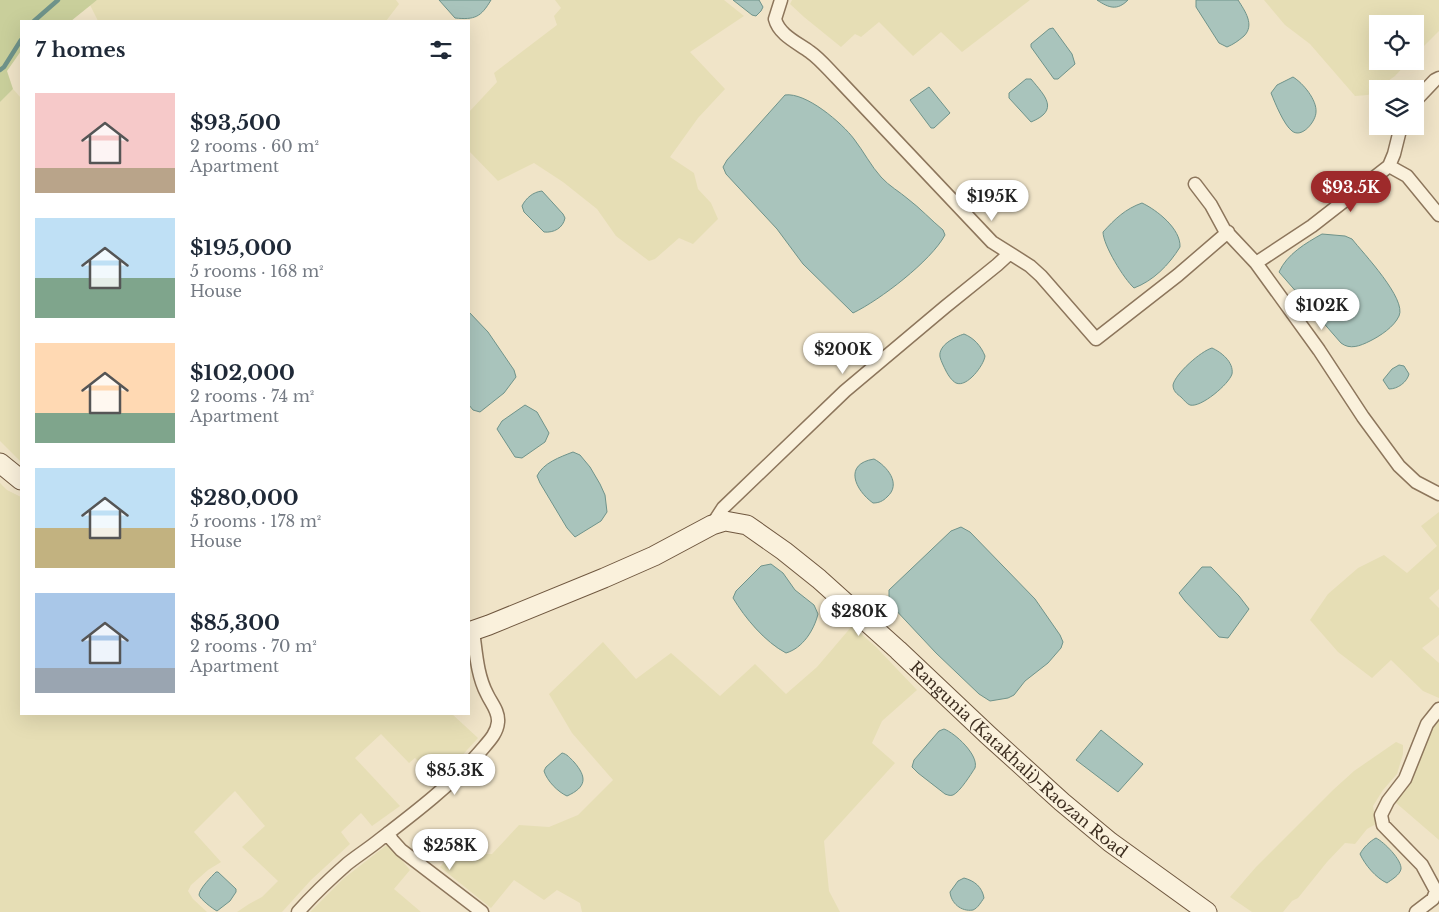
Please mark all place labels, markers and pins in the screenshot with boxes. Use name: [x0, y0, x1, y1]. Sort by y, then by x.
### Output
pin: $93.5K: [1310, 170, 1392, 213]
pin: $195K: [957, 180, 1027, 222]
pin: $102K: [1287, 288, 1357, 331]
pin: $200K: [808, 332, 878, 375]
pin: $280K: [824, 594, 894, 637]
pin: $85.3K: [414, 754, 496, 796]
pin: $258K: [415, 828, 485, 871]

